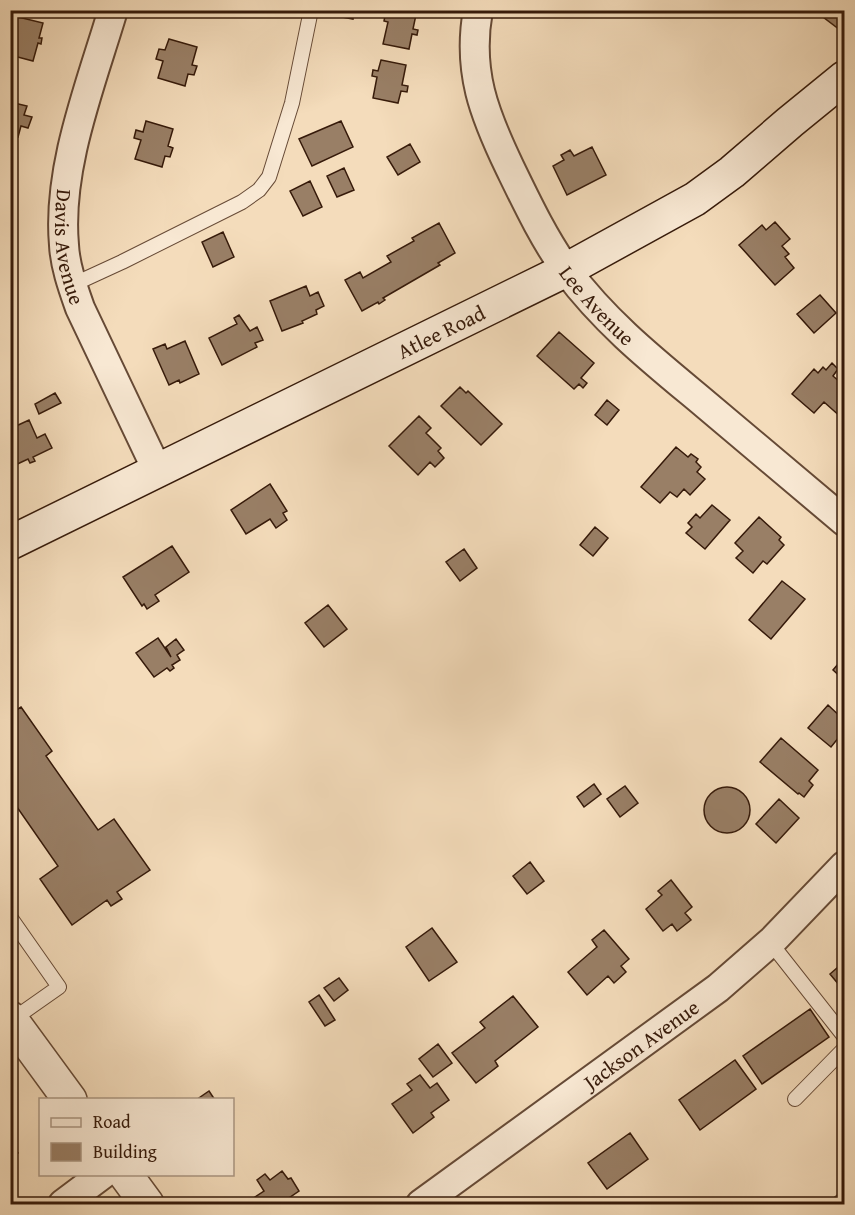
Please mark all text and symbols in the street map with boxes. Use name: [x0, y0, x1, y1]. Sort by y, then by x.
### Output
street label: Davis Avenue: [48, 188, 93, 309]
street label: Lee Avenue: [552, 259, 642, 353]
street label: Atlee Road: [392, 296, 491, 366]
street label: Jackson Avenue: [574, 991, 705, 1098]
legend: [39, 1098, 234, 1176]
text: Road: [93, 1108, 131, 1135]
text: Building: [93, 1138, 157, 1165]

